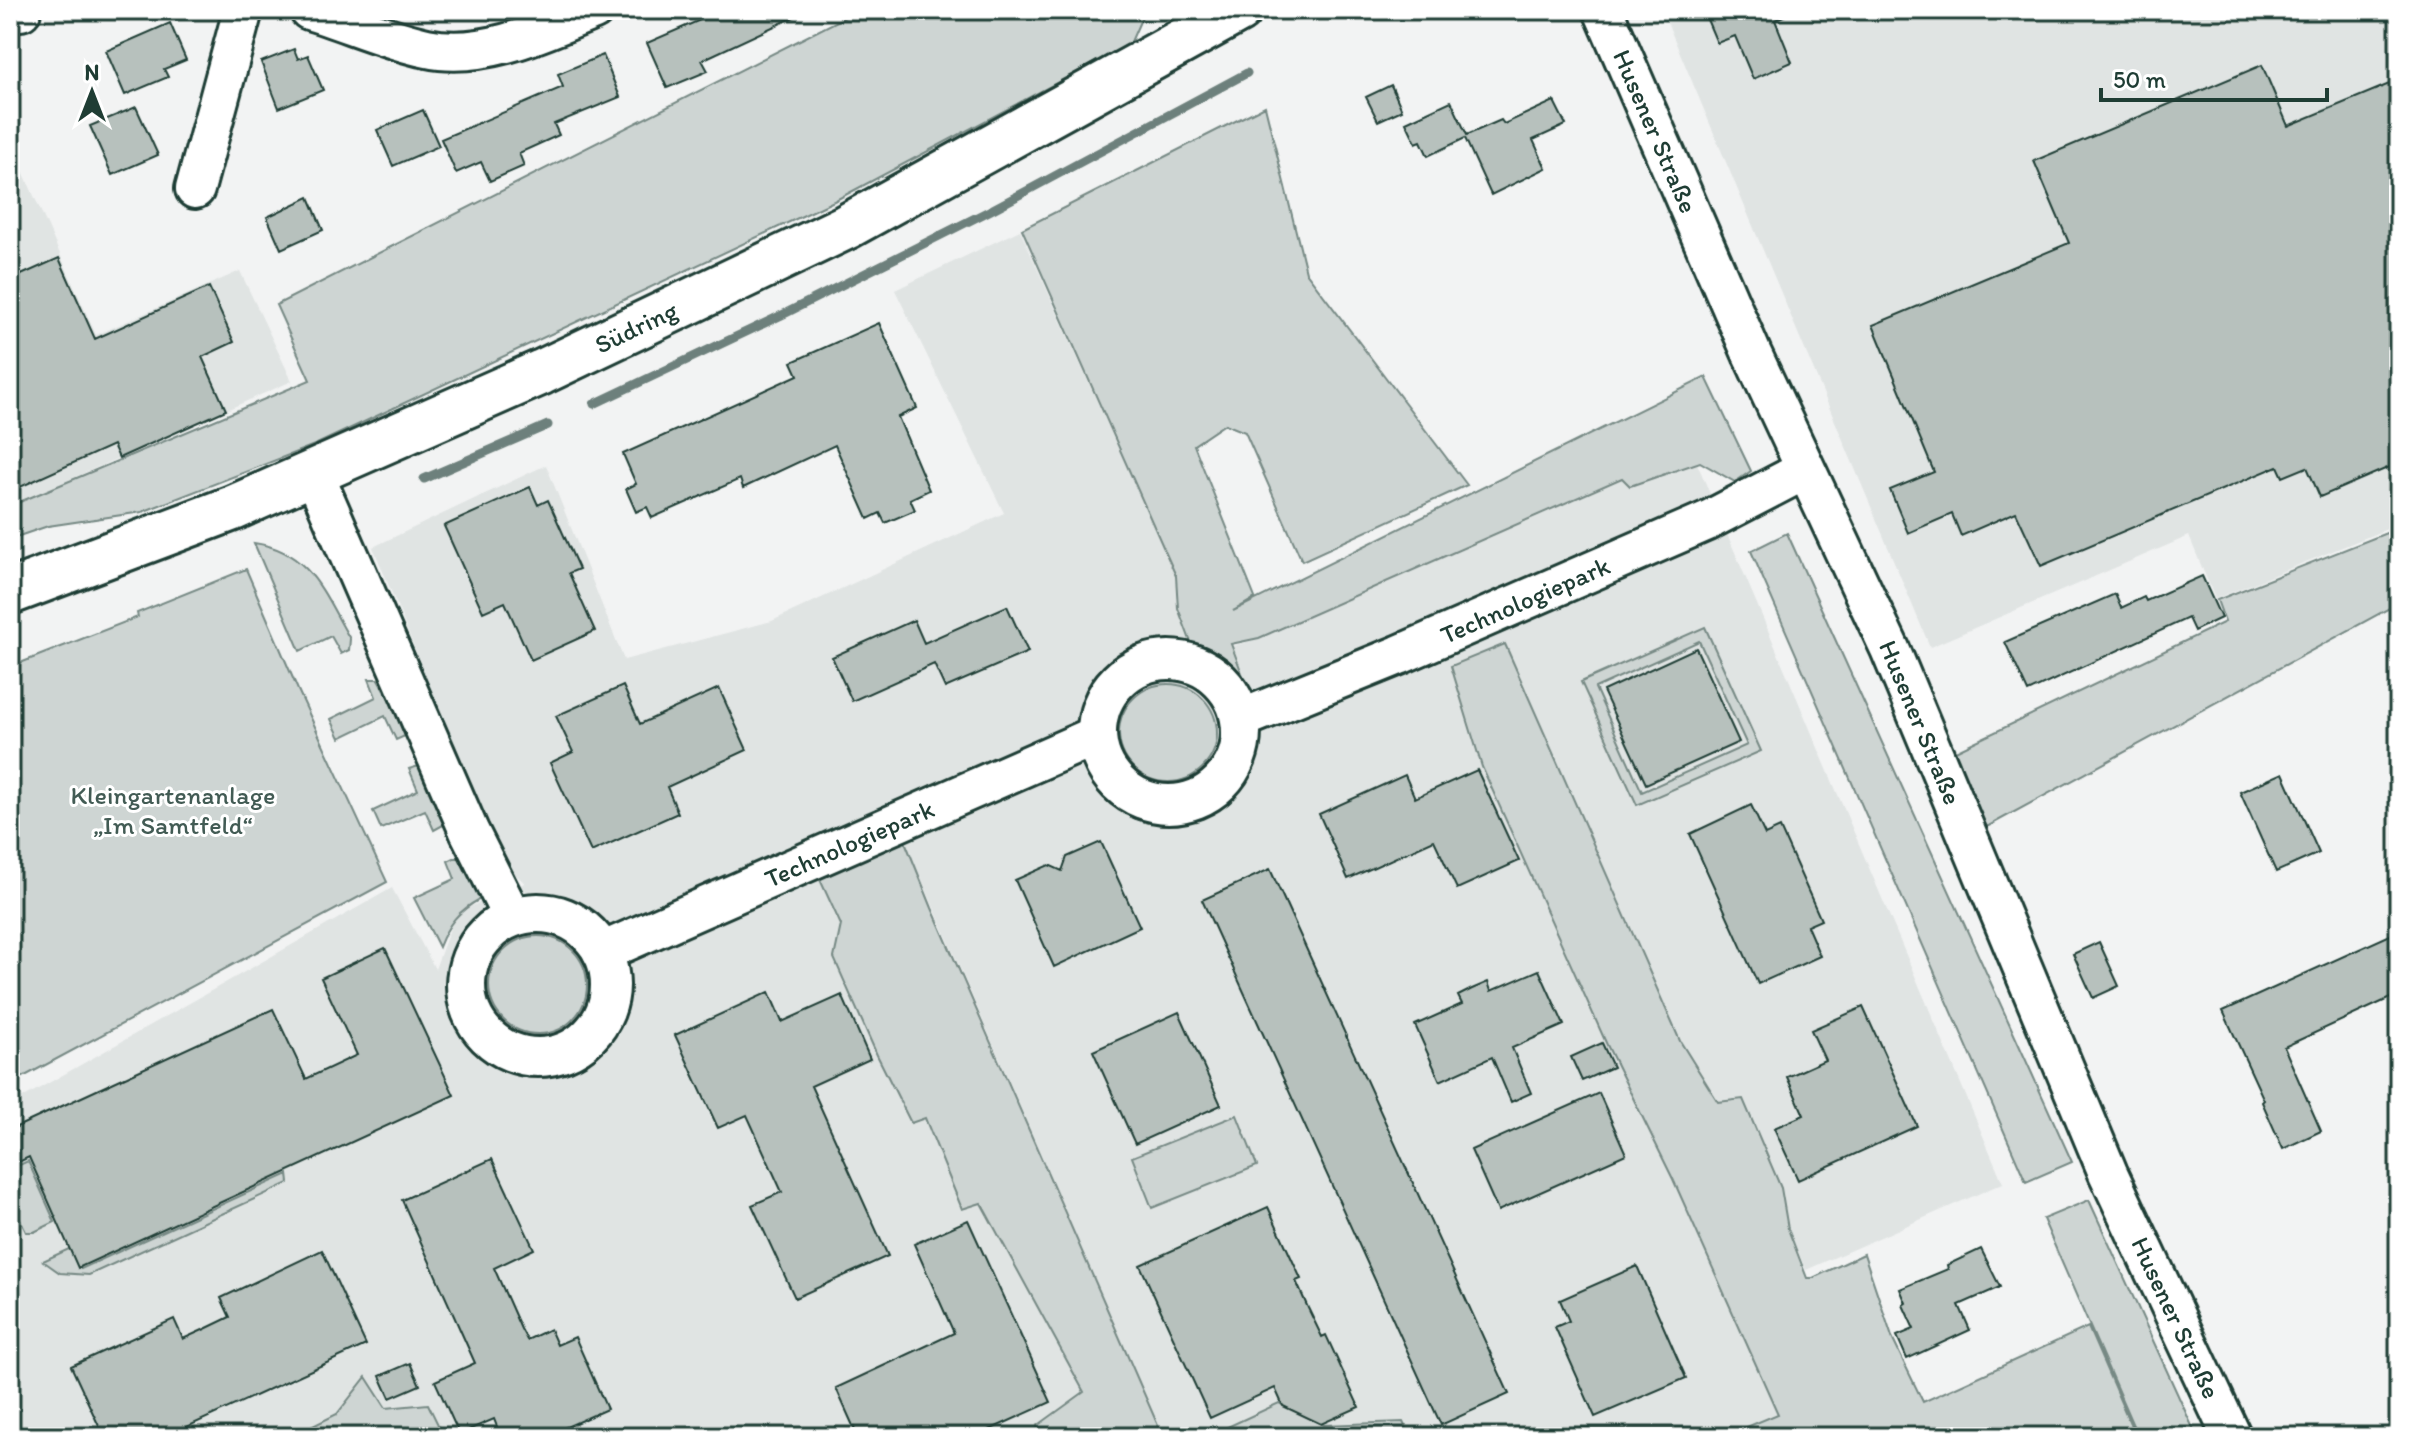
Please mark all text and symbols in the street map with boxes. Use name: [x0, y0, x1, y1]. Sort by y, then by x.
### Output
street label: Husener Straße: [1606, 44, 1705, 218]
north arrow: [52, 52, 132, 132]
scale bar: [2101, 52, 2327, 102]
text: N: [85, 59, 99, 86]
text: 50 m: [2113, 65, 2166, 94]
street label: Südring: [589, 294, 683, 361]
street label: Technologiepark: [1435, 549, 1615, 651]
street label: Husener Straße: [1872, 635, 1969, 809]
park label: Kleingartenanlage „Im Samtfeld“: [71, 779, 275, 841]
street label: Technologiepark: [760, 793, 939, 895]
street label: Husener Straße: [2124, 1232, 2228, 1404]

